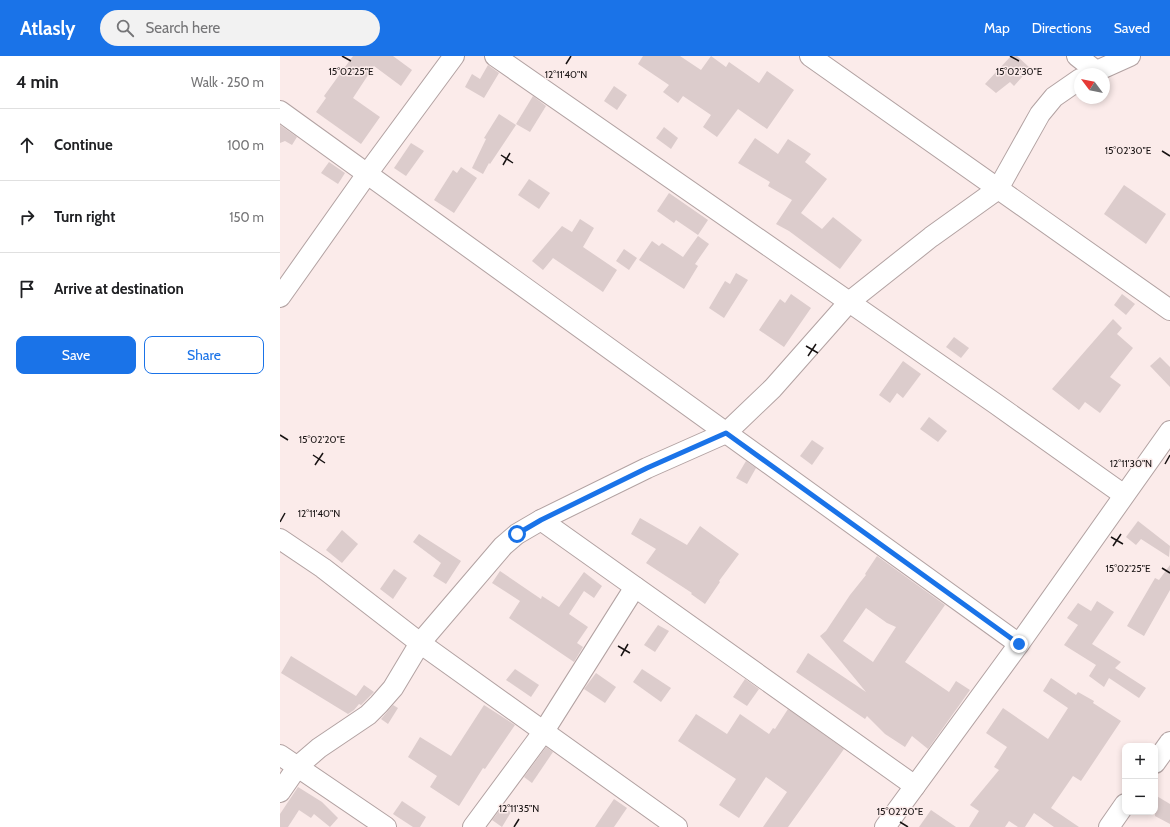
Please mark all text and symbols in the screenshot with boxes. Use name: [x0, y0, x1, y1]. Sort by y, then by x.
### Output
search box: [100, 10, 380, 46]
text: Atlasly: [20, 17, 76, 40]
icon: search: [114, 17, 136, 39]
text: Search here: [146, 19, 220, 37]
text: Map: [984, 19, 1010, 37]
text: Directions: [1032, 19, 1092, 37]
text: Saved: [1114, 19, 1150, 37]
text: 15°02'25"E: [329, 65, 374, 78]
text: 15°02'30"E: [996, 65, 1043, 78]
text: 12°11'40"N: [545, 68, 587, 81]
north arrow: [1074, 68, 1110, 104]
text: 4 min: [16, 72, 59, 92]
text: Walk · 250 m: [191, 74, 264, 90]
icon: ahead: [16, 134, 38, 156]
text: Continue: [54, 136, 113, 154]
text: 100 m: [227, 137, 264, 153]
text: 15°02'30"E: [1105, 144, 1152, 157]
icon: right: [16, 206, 38, 228]
text: Turn right: [54, 208, 115, 226]
text: 150 m: [229, 209, 264, 225]
icon: arrive: [16, 278, 38, 300]
text: Arrive at destination: [54, 280, 184, 298]
button: Save: [16, 336, 136, 374]
button: Share: [144, 336, 264, 374]
text: 15°02'20"E: [299, 433, 346, 446]
text: 12°11'30"N: [1110, 457, 1152, 470]
text: 12°11'40"N: [298, 507, 340, 520]
route start: [508, 525, 526, 543]
text: 15°02'25"E: [1106, 562, 1151, 575]
route end: [1010, 635, 1028, 653]
map controls: [1122, 743, 1158, 815]
button: +: [1122, 743, 1158, 779]
button: −: [1122, 779, 1158, 815]
text: 12°11'35"N: [499, 802, 539, 815]
text: 15°02'20"E: [877, 805, 924, 818]

